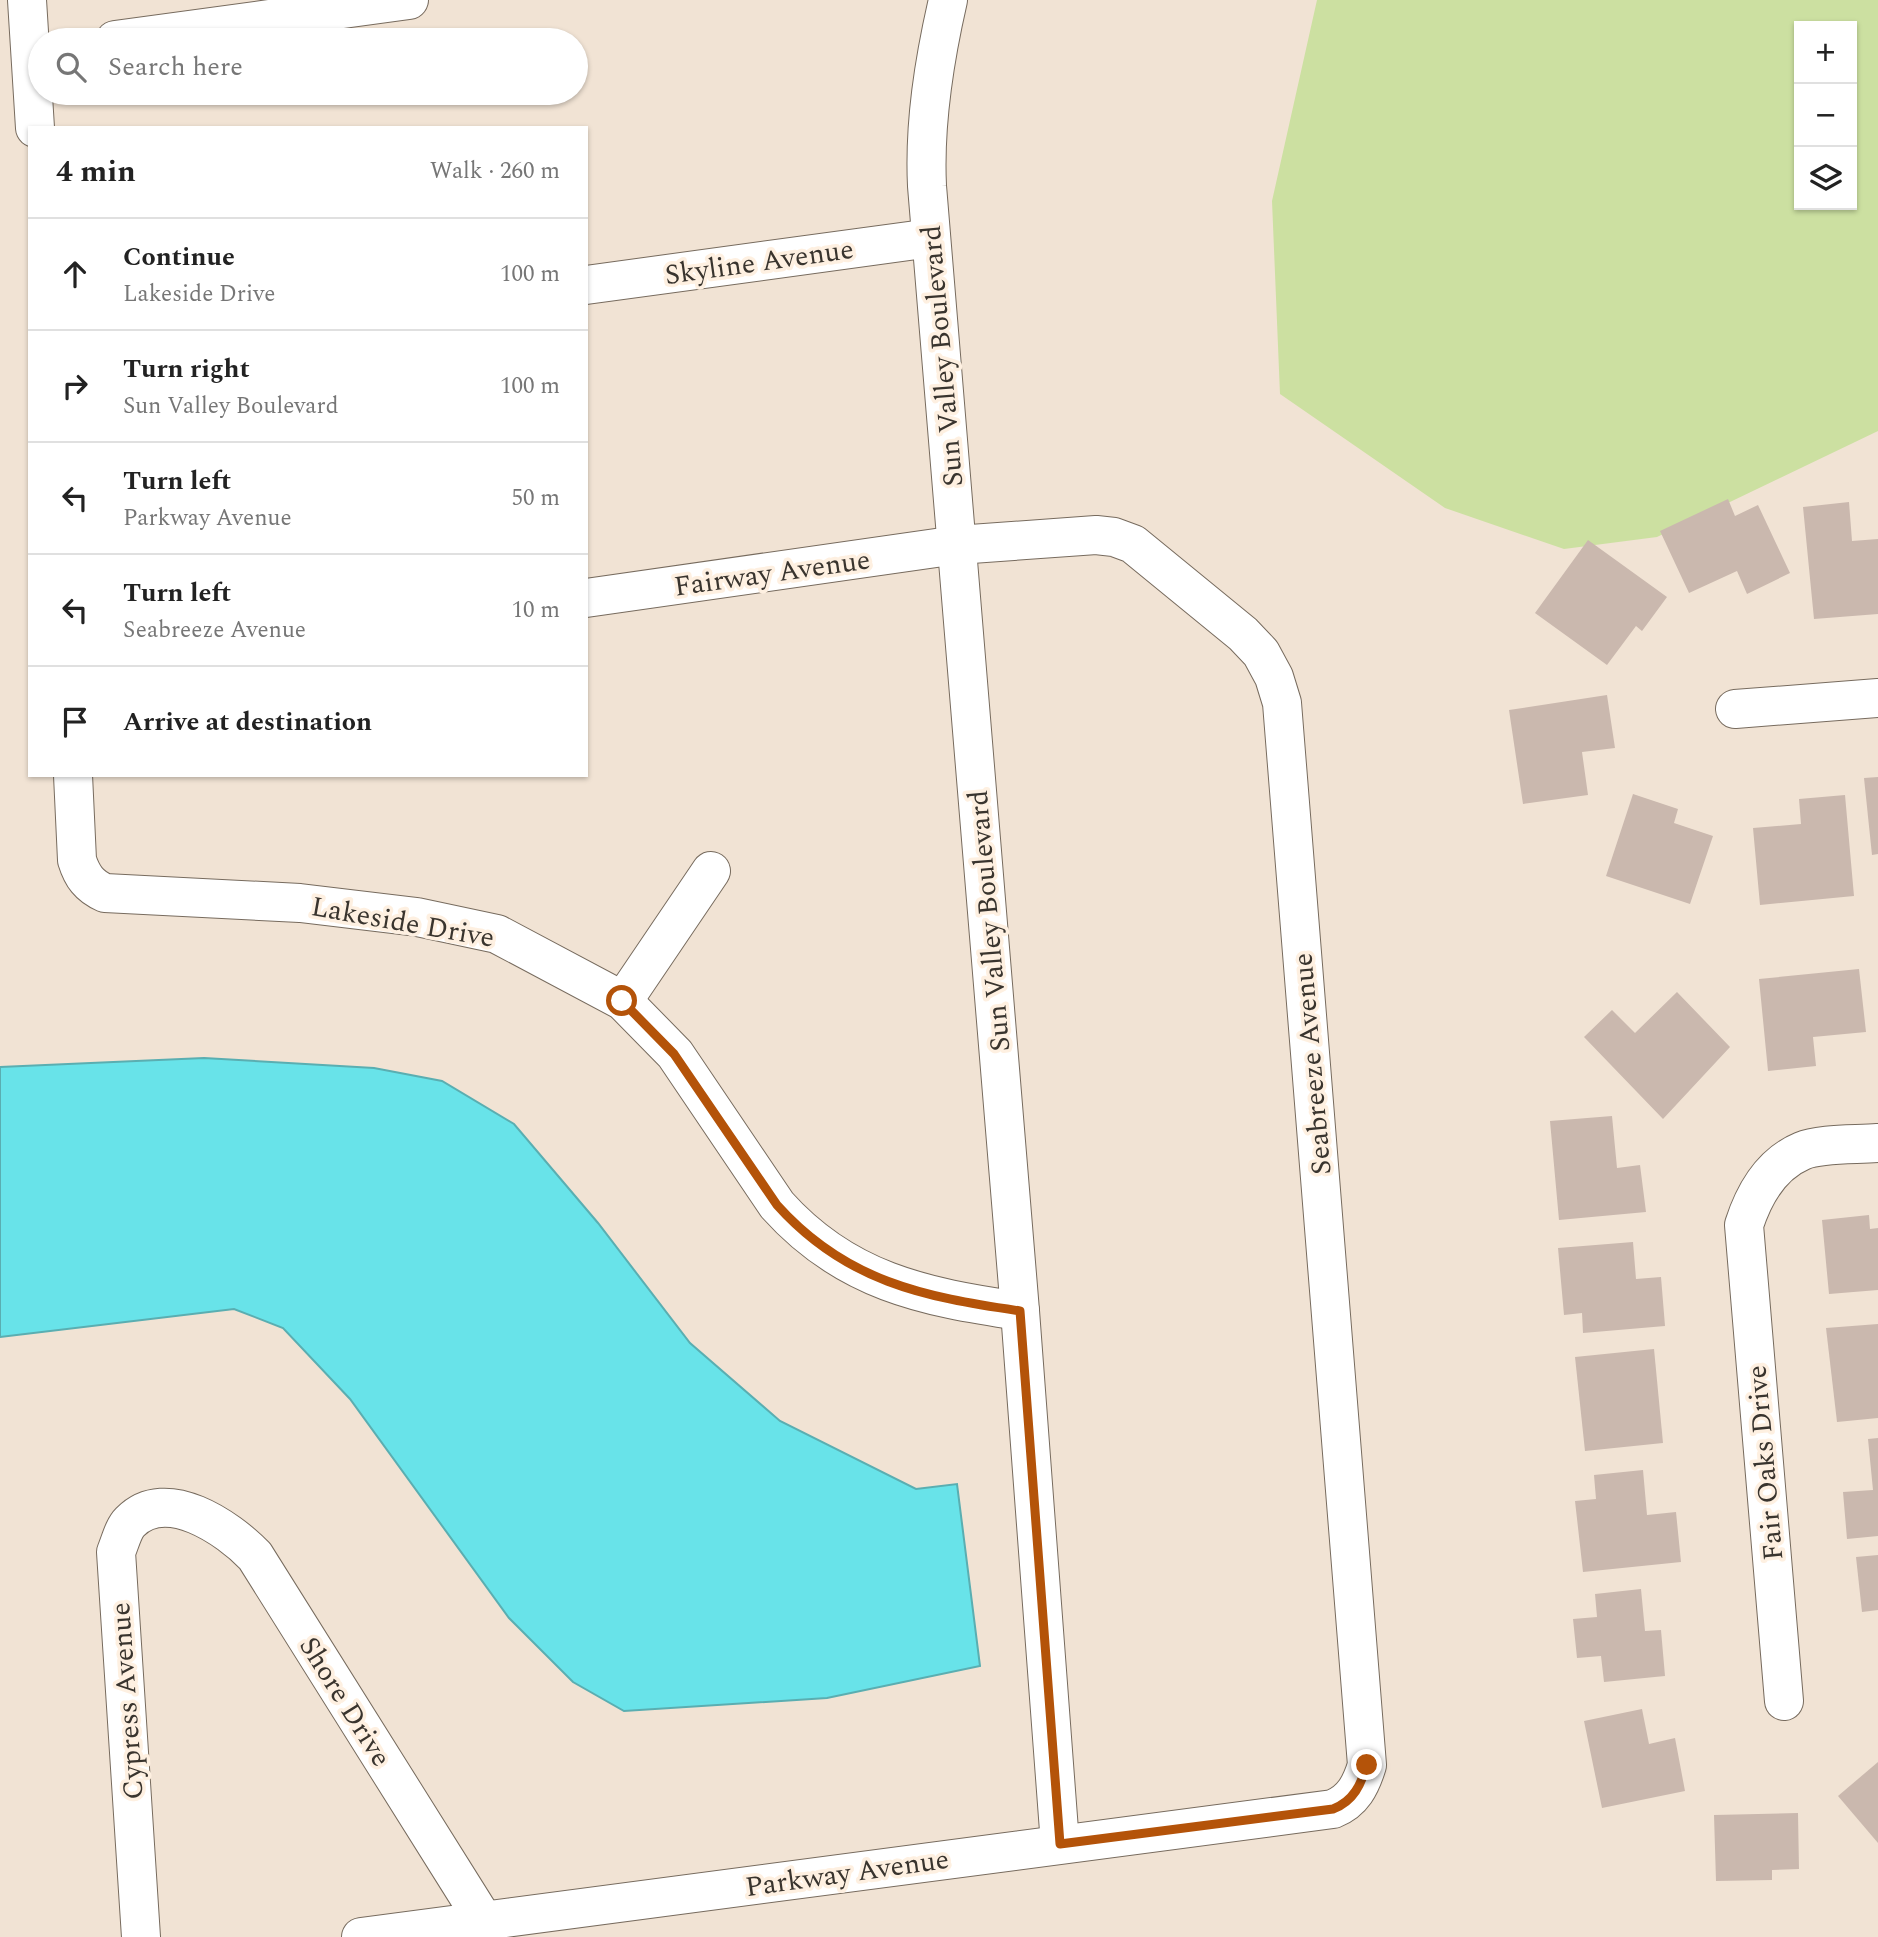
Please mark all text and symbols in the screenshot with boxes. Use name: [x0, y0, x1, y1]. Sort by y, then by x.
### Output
map controls: [1794, 21, 1857, 210]
button: +: [1794, 21, 1857, 84]
search box: [28, 28, 588, 105]
text: Search here: [108, 47, 243, 87]
icon: search: [52, 48, 90, 86]
button: −: [1794, 84, 1857, 147]
button: layers: [1794, 147, 1857, 210]
text: 4 min: [56, 149, 136, 195]
text: Walk · 260 m: [430, 154, 560, 189]
street label: Sun Valley Boulevard: [910, 223, 975, 488]
street label: Skyline Avenue: [662, 228, 856, 297]
text: Continue: [123, 237, 235, 277]
icon: ahead: [56, 255, 94, 293]
text: 100 m: [500, 257, 560, 292]
text: Lakeside Drive: [123, 277, 275, 312]
text: Turn right: [123, 349, 250, 389]
icon: right: [56, 367, 94, 405]
text: 100 m: [500, 369, 560, 404]
text: Sun Valley Boulevard: [123, 389, 339, 424]
text: Turn left: [123, 461, 231, 501]
icon: left: [56, 479, 94, 517]
text: 50 m: [511, 481, 560, 516]
text: Parkway Avenue: [123, 501, 292, 536]
street label: Fairway Avenue: [671, 538, 873, 609]
text: Turn left: [123, 573, 231, 613]
icon: left: [56, 591, 94, 629]
text: 10 m: [511, 593, 560, 628]
text: Seabreeze Avenue: [123, 613, 306, 648]
text: Arrive at destination: [123, 702, 372, 742]
icon: arrive: [56, 703, 94, 741]
street label: Sun Valley Boulevard: [957, 788, 1022, 1053]
street label: Lakeside Drive: [308, 885, 498, 960]
street label: Seabreeze Avenue: [1281, 951, 1344, 1177]
route start: [606, 985, 637, 1016]
street label: Fair Oaks Drive: [1736, 1363, 1795, 1562]
street label: Cypress Avenue: [99, 1601, 156, 1801]
street label: Shore Drive: [288, 1628, 402, 1775]
route end: [1351, 1749, 1382, 1780]
street label: Parkway Avenue: [743, 1838, 952, 1909]

